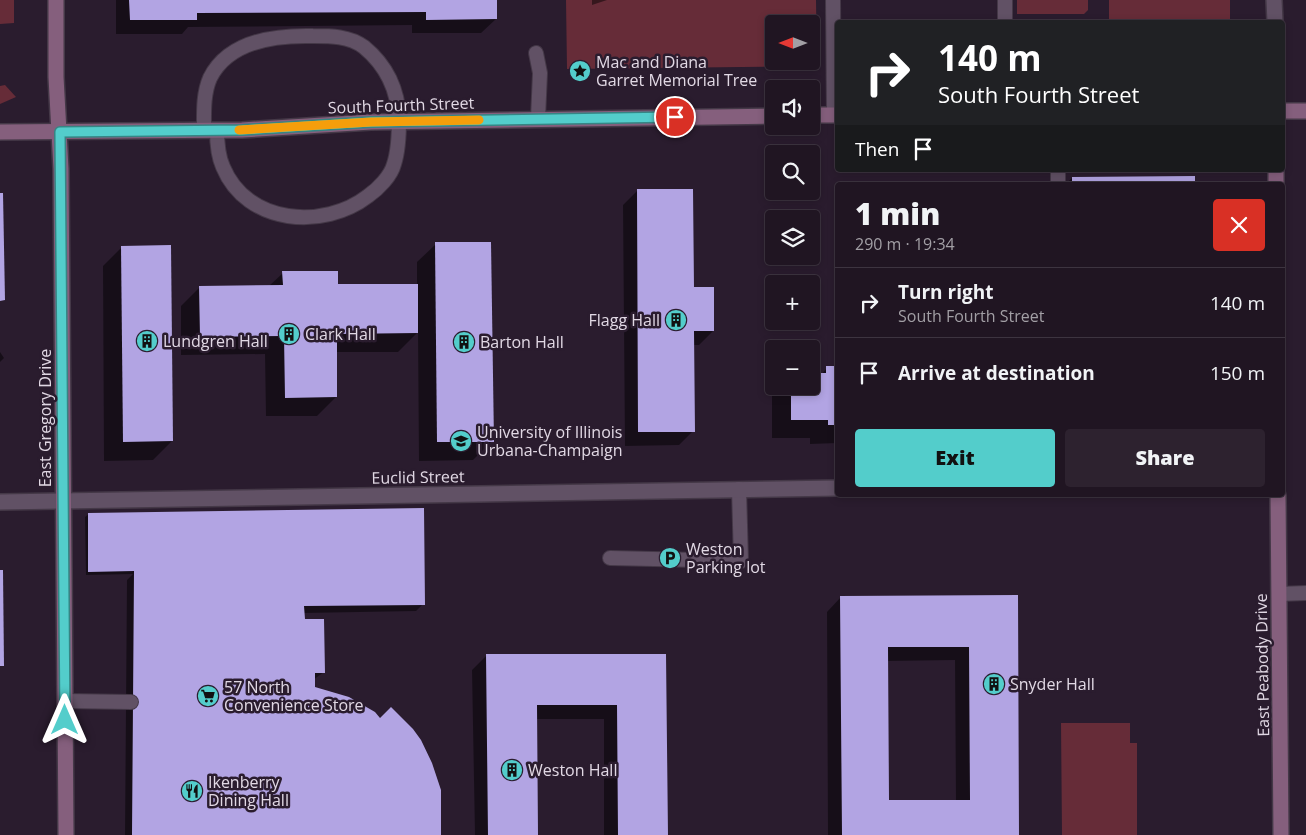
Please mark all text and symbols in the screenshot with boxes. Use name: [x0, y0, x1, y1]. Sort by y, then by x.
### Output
north arrow: [765, 15, 820, 70]
map controls: [765, 15, 820, 395]
text: 140 m: [938, 34, 1042, 81]
icon: right: [855, 40, 920, 105]
place label: Mac and Diana Garret Memorial Tree: [596, 51, 757, 91]
place icon: Mac and Diana Garret Memorial Tree: [568, 59, 592, 83]
text: South Fourth Street: [938, 79, 1139, 109]
button: sound: [765, 80, 820, 135]
street label: South Fourth Street: [327, 91, 475, 119]
pin: [654, 96, 696, 138]
icon: arrive: [661, 103, 689, 131]
icon: arrive: [909, 135, 937, 163]
text: Then: [855, 136, 899, 162]
button: search: [765, 145, 820, 200]
text: 1 min: [855, 193, 940, 234]
button: close: [1213, 199, 1265, 251]
button: layers: [765, 210, 820, 265]
text: 290 m · 19:34: [855, 233, 955, 255]
button: +: [765, 275, 820, 330]
text: Turn right: [898, 279, 993, 305]
icon: right: [855, 289, 883, 317]
text: 140 m: [1210, 290, 1265, 316]
text: South Fourth Street: [898, 305, 1044, 327]
building icon: Flagg Hall: [664, 308, 688, 332]
place label: Flagg Hall: [589, 309, 660, 331]
building icon: Clark Hall: [277, 322, 301, 346]
place label: Clark Hall: [305, 323, 376, 345]
building icon: Lundgren Hall: [135, 329, 159, 353]
place label: Lundgren Hall: [163, 330, 268, 352]
building icon: Barton Hall: [452, 330, 476, 354]
place label: Barton Hall: [480, 331, 564, 353]
button: −: [765, 340, 820, 395]
street label: East Gregory Drive: [34, 349, 56, 487]
icon: arrive: [855, 359, 883, 387]
text: Arrive at destination: [898, 360, 1095, 386]
text: 150 m: [1210, 360, 1265, 386]
place label: University of Illinois Urbana-Champaign: [477, 421, 623, 461]
school or university icon: University of Illinois Urbana-Champaign: [449, 429, 473, 453]
button: Exit: [855, 429, 1055, 487]
button: Share: [1065, 429, 1265, 487]
street label: Euclid Street: [371, 465, 465, 489]
place label: Weston Parking lot: [686, 538, 766, 578]
parking icon: Weston Parking lot: [658, 546, 682, 570]
street label: East Peabody Drive: [1250, 593, 1274, 737]
building icon: Snyder Hall: [982, 672, 1006, 696]
place label: Snyder Hall: [1010, 673, 1095, 695]
place label: 57 North Convenience Store: [224, 676, 364, 716]
supermarket icon: 57 North Convenience Store: [196, 684, 220, 708]
position arrow: [38, 693, 90, 745]
building icon: Weston Hall: [500, 758, 524, 782]
place label: Weston Hall: [528, 759, 617, 781]
place label: Ikenberry Dining Hall: [208, 771, 289, 811]
restaurant icon: Ikenberry Dining Hall: [180, 779, 204, 803]

